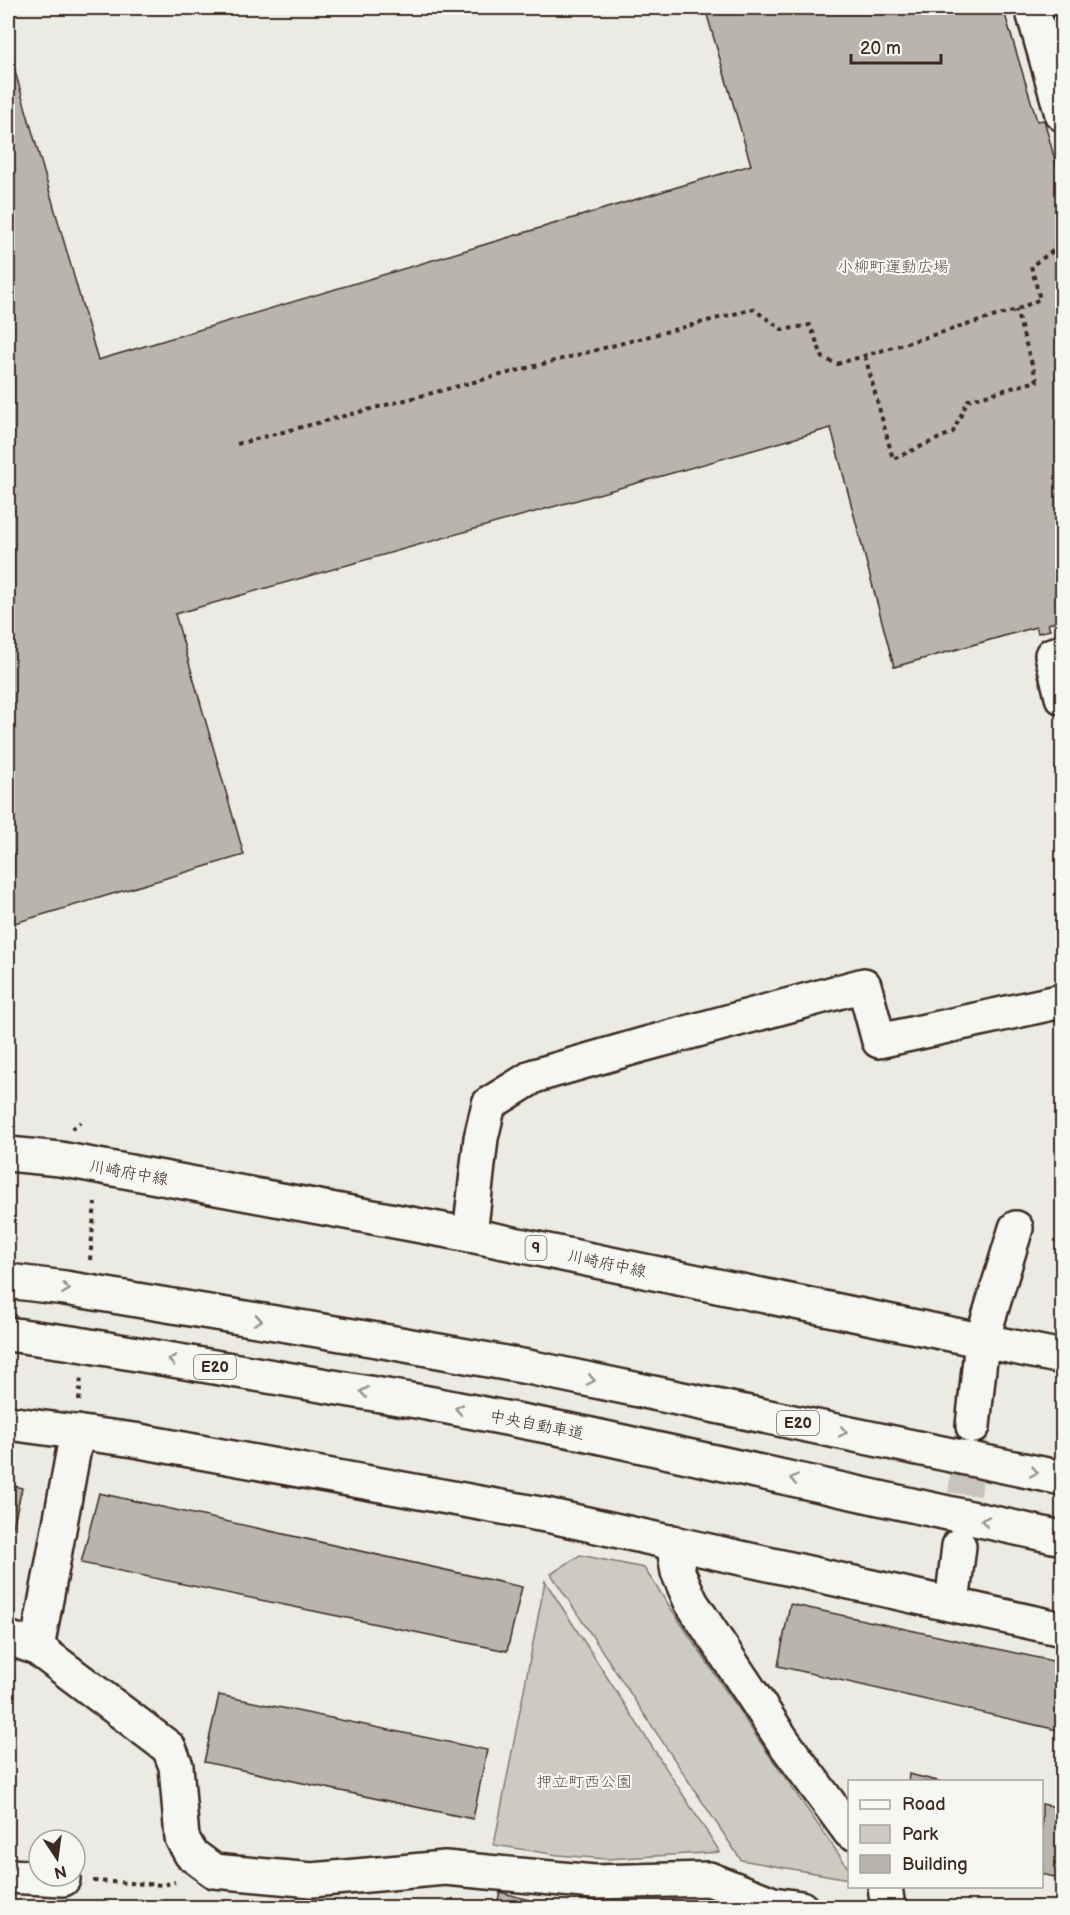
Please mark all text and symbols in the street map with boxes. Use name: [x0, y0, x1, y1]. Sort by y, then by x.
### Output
scale bar: [851, 27, 941, 65]
text: 20 m: [860, 38, 901, 59]
park label: 小柳町運動広場: [837, 258, 949, 277]
street label: 川崎府中線: [88, 1157, 170, 1190]
road number: 9: [526, 1236, 546, 1260]
street label: 川崎府中線: [566, 1247, 648, 1282]
one-way arrow: [61, 1282, 70, 1294]
one-way arrow: [253, 1313, 263, 1326]
one-way arrow: [167, 1354, 177, 1367]
road number: E20: [194, 1355, 236, 1379]
one-way arrow: [585, 1373, 595, 1386]
one-way arrow: [359, 1387, 369, 1399]
one-way arrow: [454, 1403, 464, 1416]
street label: 中央自動車道: [488, 1407, 586, 1444]
road number: E20: [777, 1411, 819, 1435]
one-way arrow: [838, 1425, 848, 1438]
one-way arrow: [1029, 1465, 1039, 1478]
one-way arrow: [790, 1473, 800, 1486]
one-way arrow: [980, 1515, 990, 1528]
park label: 押立町西公園: [536, 1773, 632, 1792]
legend: [848, 1780, 1043, 1888]
text: Road: [902, 1794, 946, 1815]
text: Park: [902, 1824, 938, 1845]
north arrow: [27, 1828, 87, 1888]
text: Building: [902, 1854, 968, 1875]
text: N: [52, 1861, 68, 1882]

